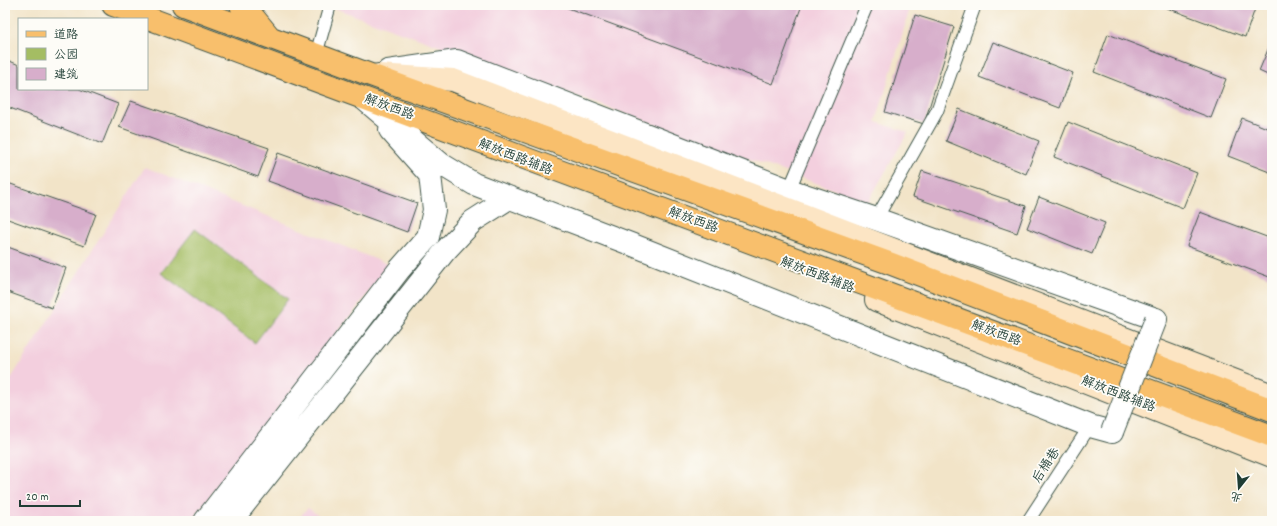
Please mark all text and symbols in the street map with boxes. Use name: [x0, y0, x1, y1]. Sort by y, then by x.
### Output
legend: [18, 18, 148, 90]
text: 道路: [54, 27, 78, 44]
text: 公园: [54, 47, 78, 64]
text: 建筑: [54, 67, 78, 84]
street label: 解放西路: [361, 90, 417, 126]
street label: 解放西路辅路: [475, 135, 555, 181]
street label: 解放西路: [665, 203, 721, 239]
street label: 解放西路辅路: [777, 253, 857, 299]
street label: 解放西路: [968, 316, 1024, 352]
street label: 解放西路辅路: [1078, 372, 1158, 418]
street label: 后桶巷: [1028, 444, 1066, 488]
north arrow: [1219, 468, 1259, 508]
scale bar: [20, 482, 80, 508]
text: 北: [1229, 486, 1244, 505]
text: 20 m: [26, 489, 49, 506]

